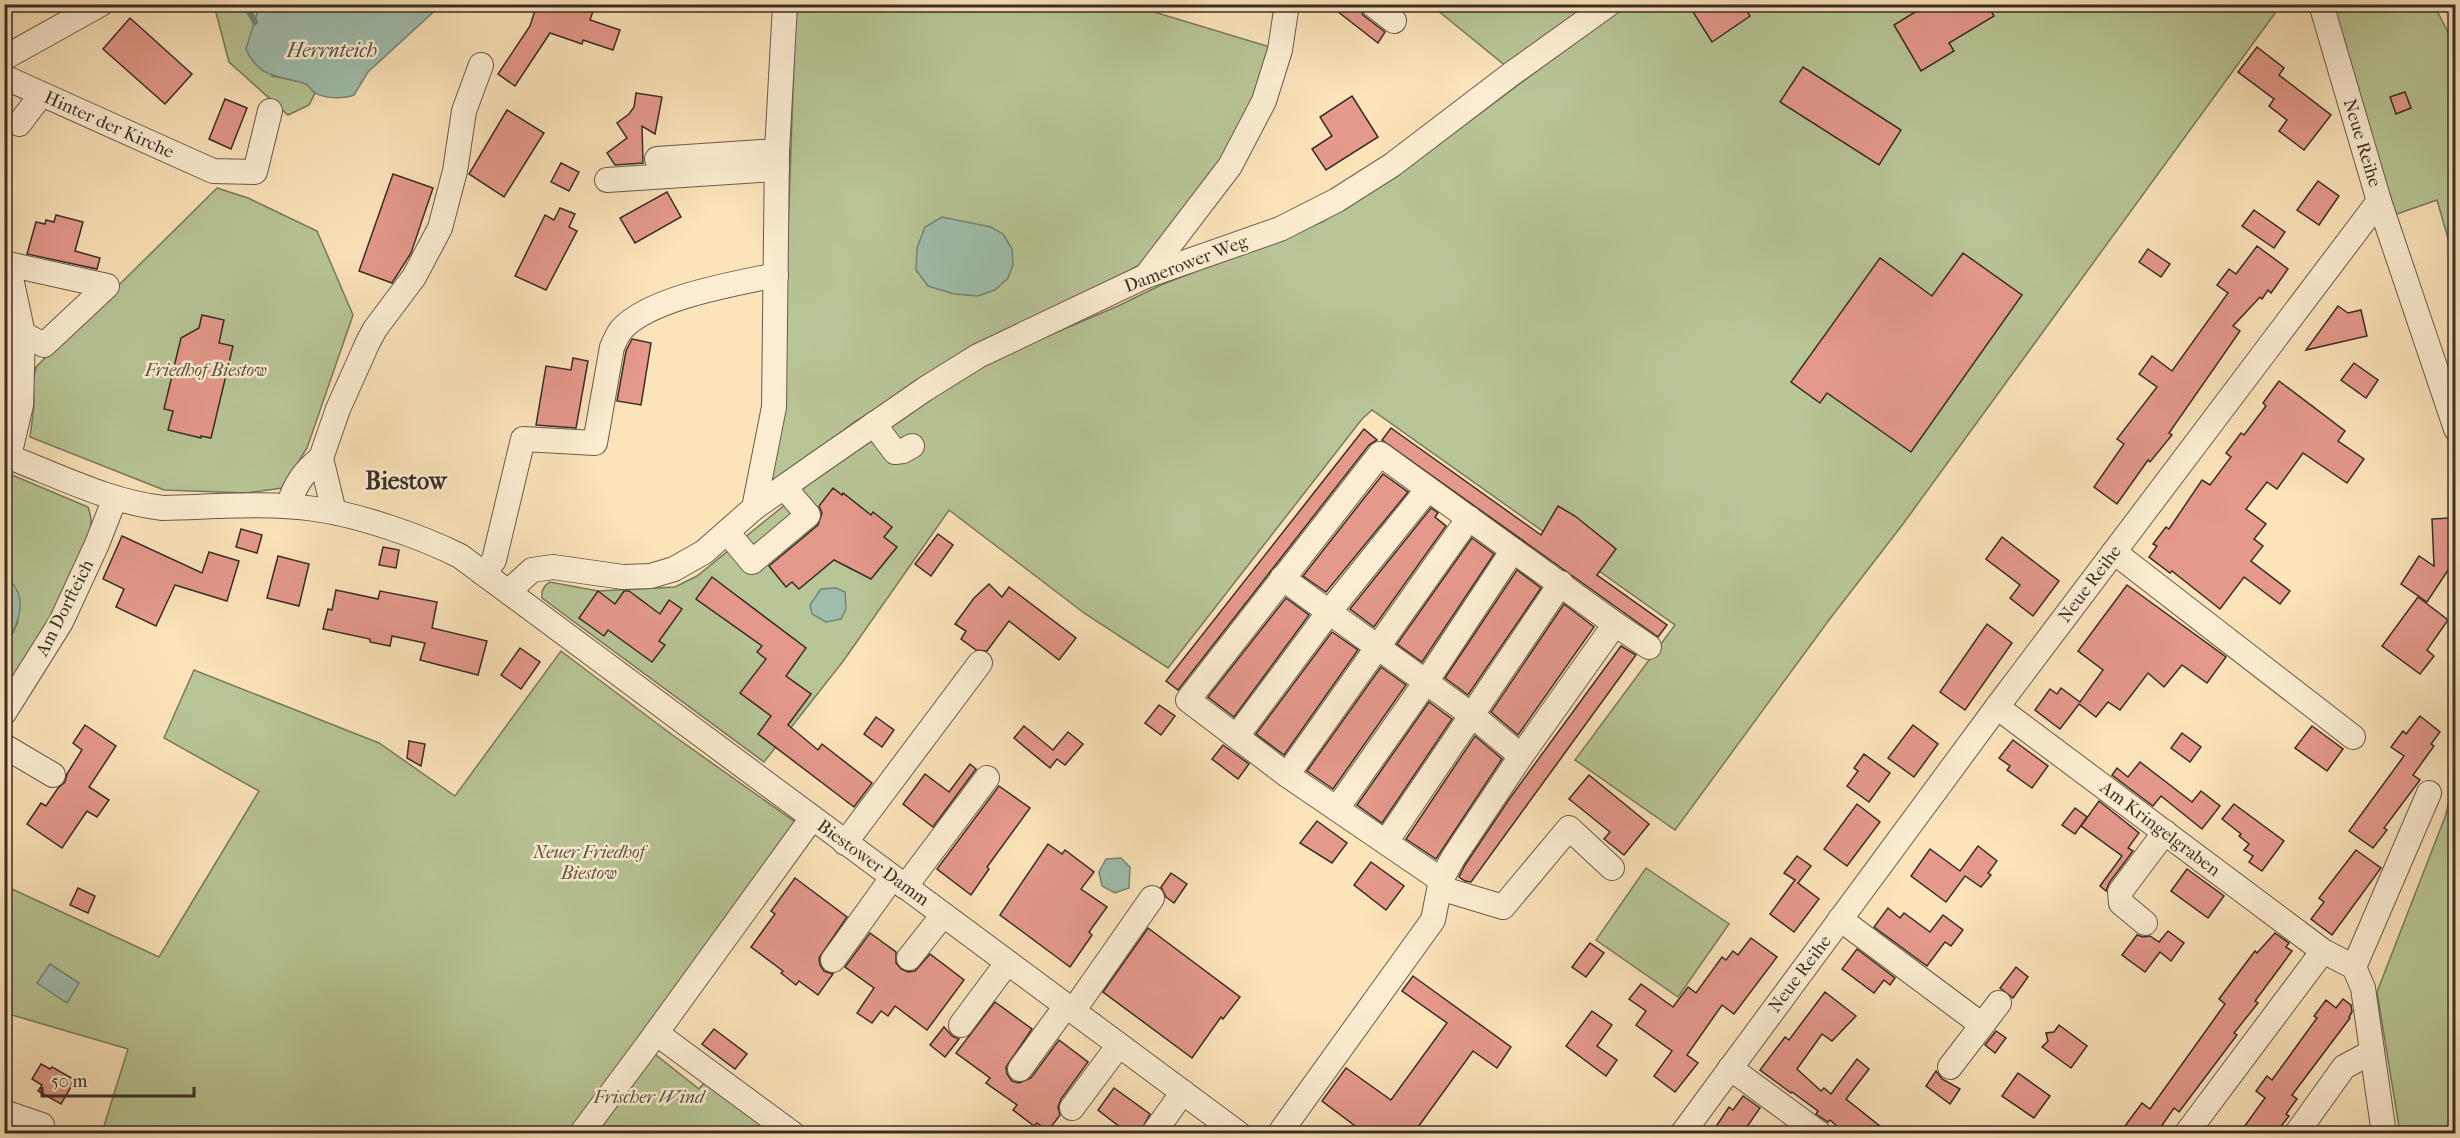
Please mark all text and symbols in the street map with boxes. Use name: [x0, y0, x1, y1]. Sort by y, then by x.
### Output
water label: Herrnteich: [286, 39, 377, 62]
street label: Hinter der Kirche: [41, 87, 177, 163]
street label: Neue Reihe: [2339, 96, 2385, 190]
street label: Damerower Weg: [1121, 231, 1251, 297]
park label: Friedhof Biestow: [144, 360, 267, 381]
district label: Biestow: [365, 467, 448, 495]
street label: Neue Reihe: [2054, 541, 2126, 627]
street label: Am Dorfteich: [31, 556, 98, 661]
street label: Am Kringelgraben: [2095, 776, 2225, 881]
street label: Biestower Damm: [813, 815, 933, 911]
park label: Neuer Friedhof Biestow: [532, 842, 648, 884]
street label: Neue Reihe: [1764, 931, 1836, 1017]
scale bar: [42, 1060, 194, 1098]
text: 50 m: [51, 1071, 88, 1092]
park label: Frischer Wind: [593, 1087, 707, 1108]

